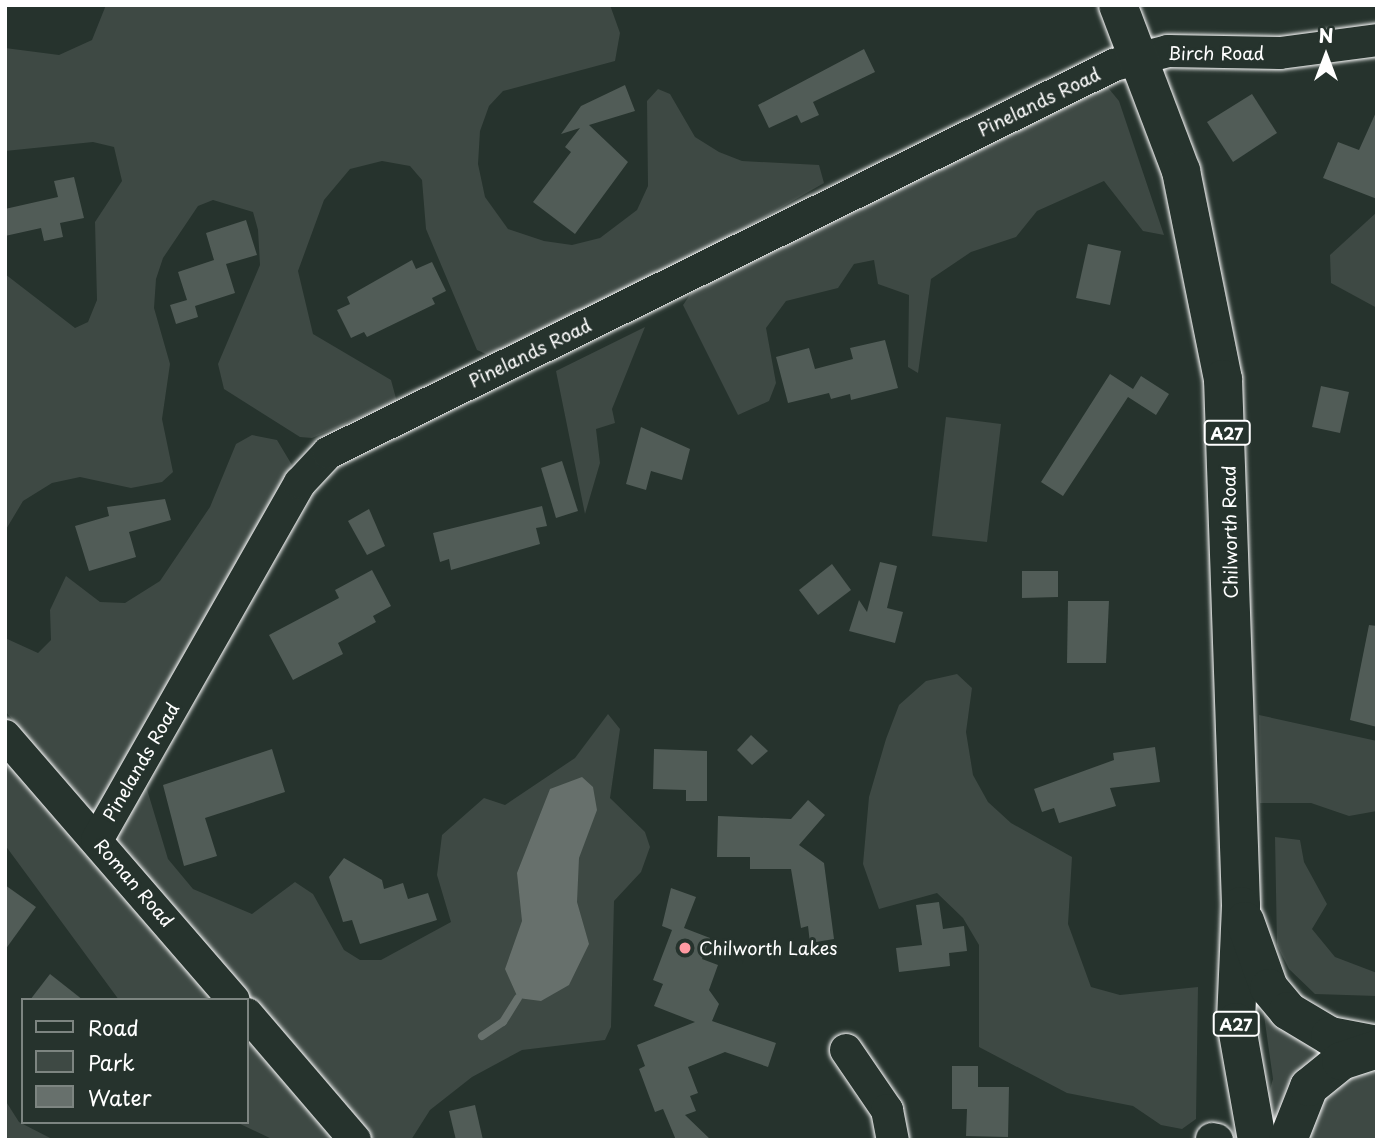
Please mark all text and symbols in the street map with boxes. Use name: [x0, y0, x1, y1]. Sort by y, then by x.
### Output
north arrow: [1291, 21, 1361, 91]
text: N: [1318, 21, 1334, 49]
street label: Birch Road: [1168, 42, 1264, 64]
street label: Pinelands Road: [975, 63, 1103, 141]
street label: Pinelands Road: [466, 314, 594, 392]
road number: A27: [1202, 420, 1252, 446]
street label: Chilworth Road: [1218, 465, 1242, 599]
street label: Pinelands Road: [99, 700, 183, 824]
street label: Roman Road: [90, 835, 178, 931]
place label: Chilworth Lakes: [699, 937, 839, 959]
marker: Chilworth Lakes: [677, 940, 693, 956]
legend: [21, 998, 248, 1124]
text: Road: [88, 1011, 139, 1043]
road number: A27: [1212, 1012, 1260, 1036]
text: Park: [88, 1046, 135, 1078]
text: Water: [88, 1081, 151, 1113]

